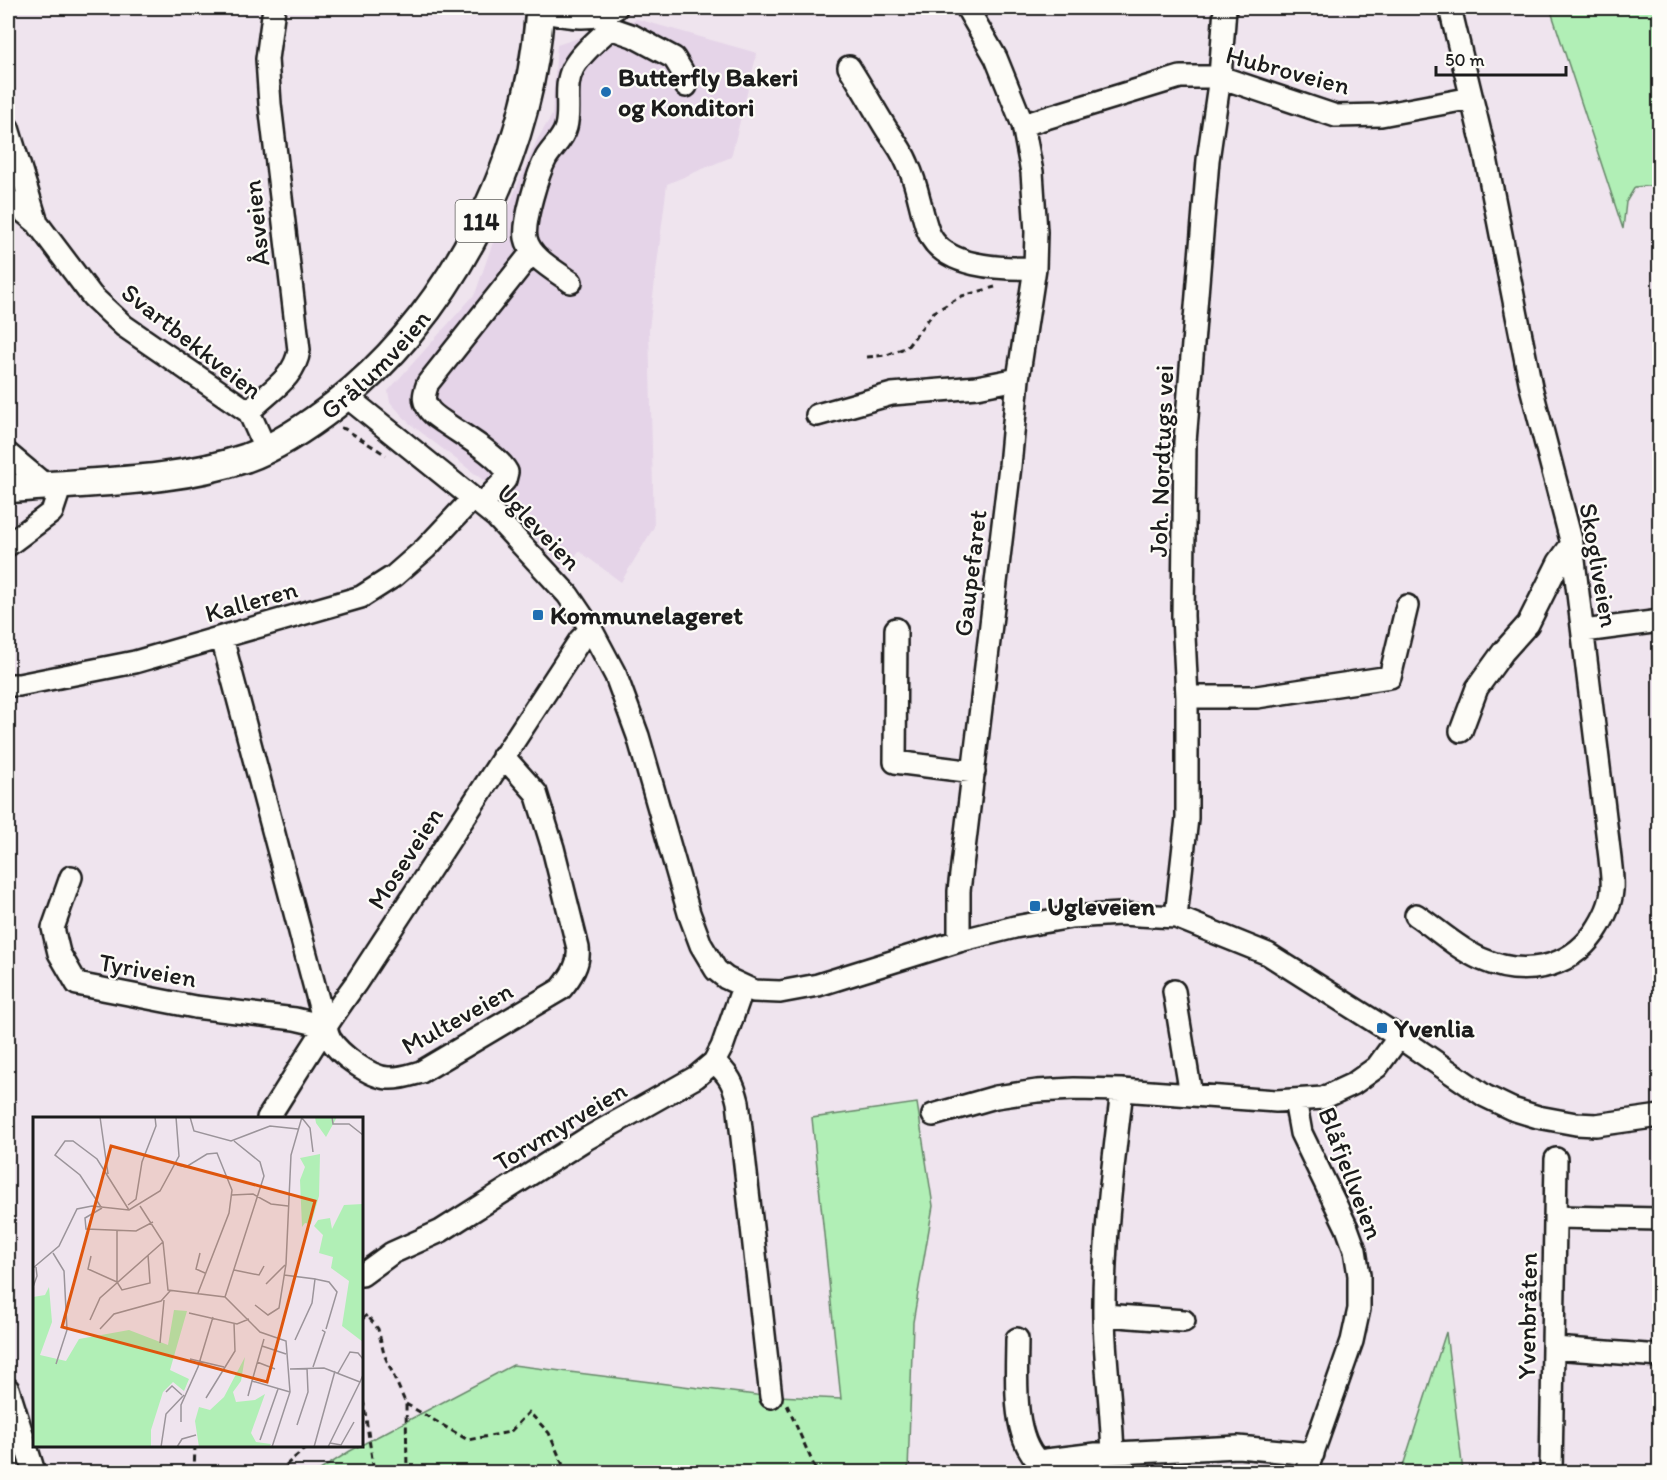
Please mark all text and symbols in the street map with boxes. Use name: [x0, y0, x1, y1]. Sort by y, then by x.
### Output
street label: Hubroveien: [1222, 38, 1354, 102]
scale bar: [1436, 39, 1566, 77]
text: 50 m: [1445, 49, 1485, 71]
place label: Butterfly Bakeri og Konditori: [618, 61, 798, 123]
marker: Butterfly Bakeri og Konditori: [599, 85, 613, 99]
street label: Åsveien: [236, 178, 276, 268]
road number: 114: [456, 200, 506, 242]
street label: Svartbekkveien: [115, 276, 269, 406]
street label: Grålumveien: [314, 303, 437, 426]
street label: Joh. Nordtugs vei: [1142, 364, 1180, 558]
street label: Ugleveien: [490, 477, 588, 577]
street label: Skogliveien: [1572, 500, 1626, 630]
street label: Gaupefaret: [946, 507, 994, 638]
street label: Kalleren: [201, 572, 301, 629]
place label: Kommunelageret: [550, 599, 743, 631]
marker: Kommunelageret: [531, 608, 545, 622]
street label: Moseveien: [360, 800, 450, 915]
place label: Ugleveien: [1047, 890, 1156, 922]
marker: Ugleveien: [1028, 899, 1042, 913]
street label: Tyriveien: [97, 946, 200, 994]
street label: Multeveien: [396, 974, 519, 1062]
place label: Yvenlia: [1393, 1012, 1475, 1044]
marker: Yvenlia: [1375, 1021, 1389, 1035]
street label: Torvmyrveien: [488, 1074, 633, 1178]
street label: Blåfjellveien: [1311, 1102, 1391, 1244]
inset map: [33, 1117, 363, 1447]
street label: Yvenbråten: [1510, 1252, 1544, 1380]

